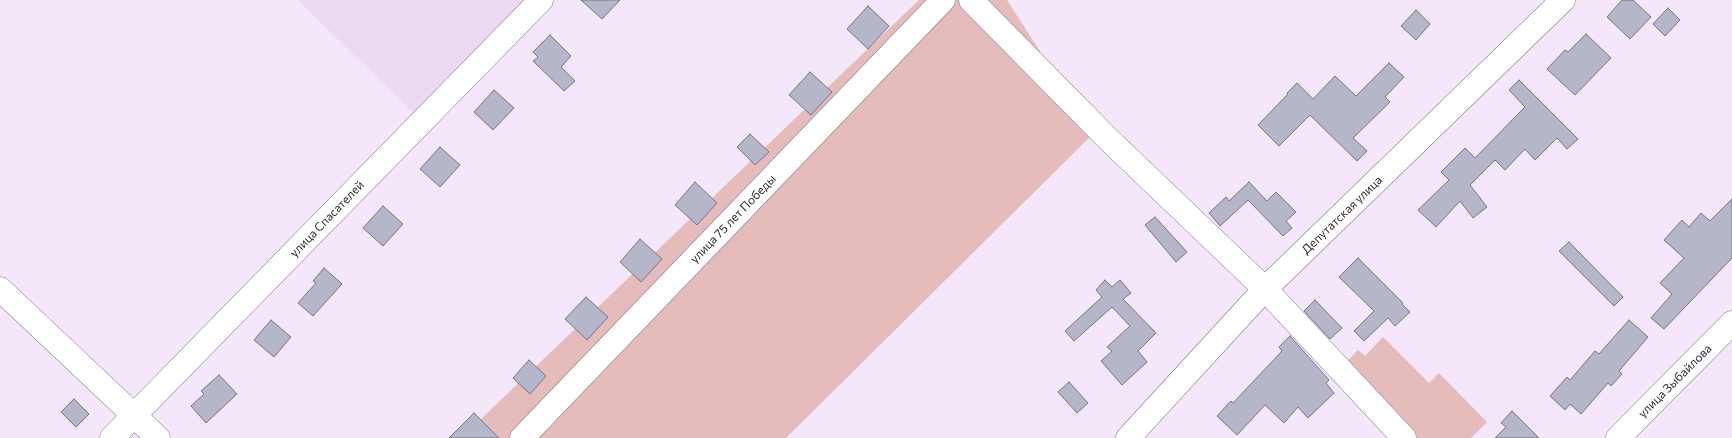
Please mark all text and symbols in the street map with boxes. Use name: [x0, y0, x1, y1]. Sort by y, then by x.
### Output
street label: улица 75 лет Победы: [687, 172, 779, 266]
street label: Депутатская улица: [1299, 173, 1385, 257]
street label: улица Спасателей: [287, 178, 367, 260]
street label: улица Зыбайлова: [1635, 341, 1715, 421]

